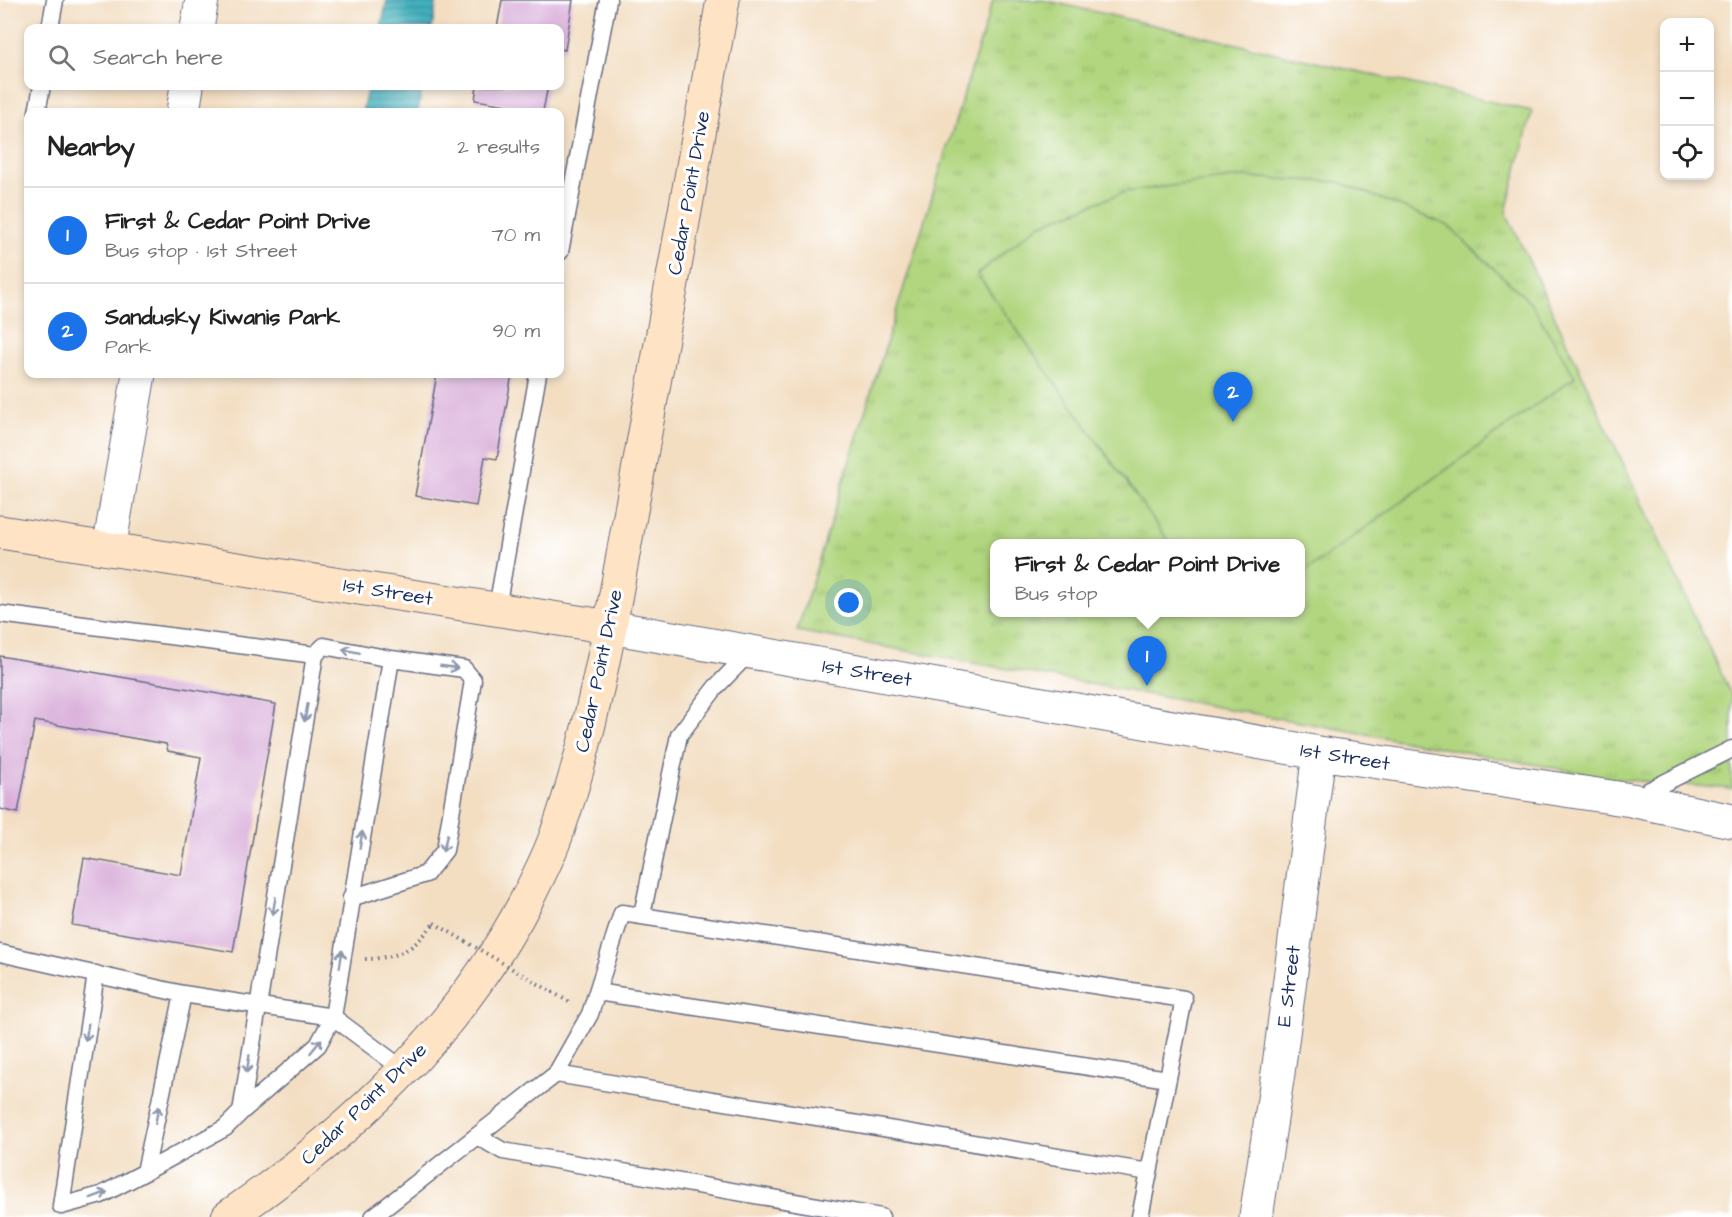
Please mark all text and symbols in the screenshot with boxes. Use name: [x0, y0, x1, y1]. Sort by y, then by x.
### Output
map controls: [1660, 18, 1714, 180]
button: +: [1660, 18, 1714, 72]
search box: [24, 24, 564, 90]
icon: search: [45, 41, 78, 74]
text: Search here: [93, 42, 223, 73]
button: −: [1660, 72, 1714, 126]
street label: Cedar Point Drive: [661, 109, 717, 277]
button: locate: [1660, 126, 1714, 180]
text: Nearby: [48, 129, 135, 165]
text: 2 results: [457, 133, 540, 161]
text: First & Cedar Point Drive: [105, 206, 370, 237]
text: 1: [66, 221, 69, 249]
text: 70 m: [492, 221, 540, 249]
text: Bus stop · 1st Street: [105, 237, 297, 265]
text: Sandusky Kiwanis Park: [105, 302, 340, 333]
text: 2: [62, 317, 73, 345]
text: 90 m: [492, 317, 540, 345]
text: Park: [105, 333, 151, 361]
pin: 2: [1214, 372, 1252, 422]
popup: [990, 539, 1305, 617]
text: First & Cedar Point Drive: [1015, 549, 1280, 580]
street label: 1st Street: [341, 571, 435, 613]
text: Bus stop: [1015, 580, 1098, 608]
street label: Cedar Point Drive: [568, 587, 630, 755]
your location: [834, 588, 863, 617]
pin: 1: [1128, 636, 1166, 686]
one-way arrow: [342, 645, 361, 656]
street label: 1st Street: [820, 652, 914, 694]
one-way arrow: [438, 662, 458, 673]
one-way arrow: [301, 703, 312, 723]
street label: 1st Street: [1298, 736, 1392, 778]
one-way arrow: [356, 831, 367, 851]
one-way arrow: [439, 833, 451, 852]
one-way arrow: [269, 895, 280, 915]
street label: E Street: [1270, 944, 1308, 1028]
one-way arrow: [336, 950, 347, 970]
one-way arrow: [81, 1022, 92, 1042]
street label: Cedar Point Drive: [295, 1036, 433, 1172]
one-way arrow: [309, 1038, 322, 1054]
one-way arrow: [243, 1054, 254, 1073]
one-way arrow: [152, 1105, 164, 1124]
one-way arrow: [89, 1188, 107, 1199]

